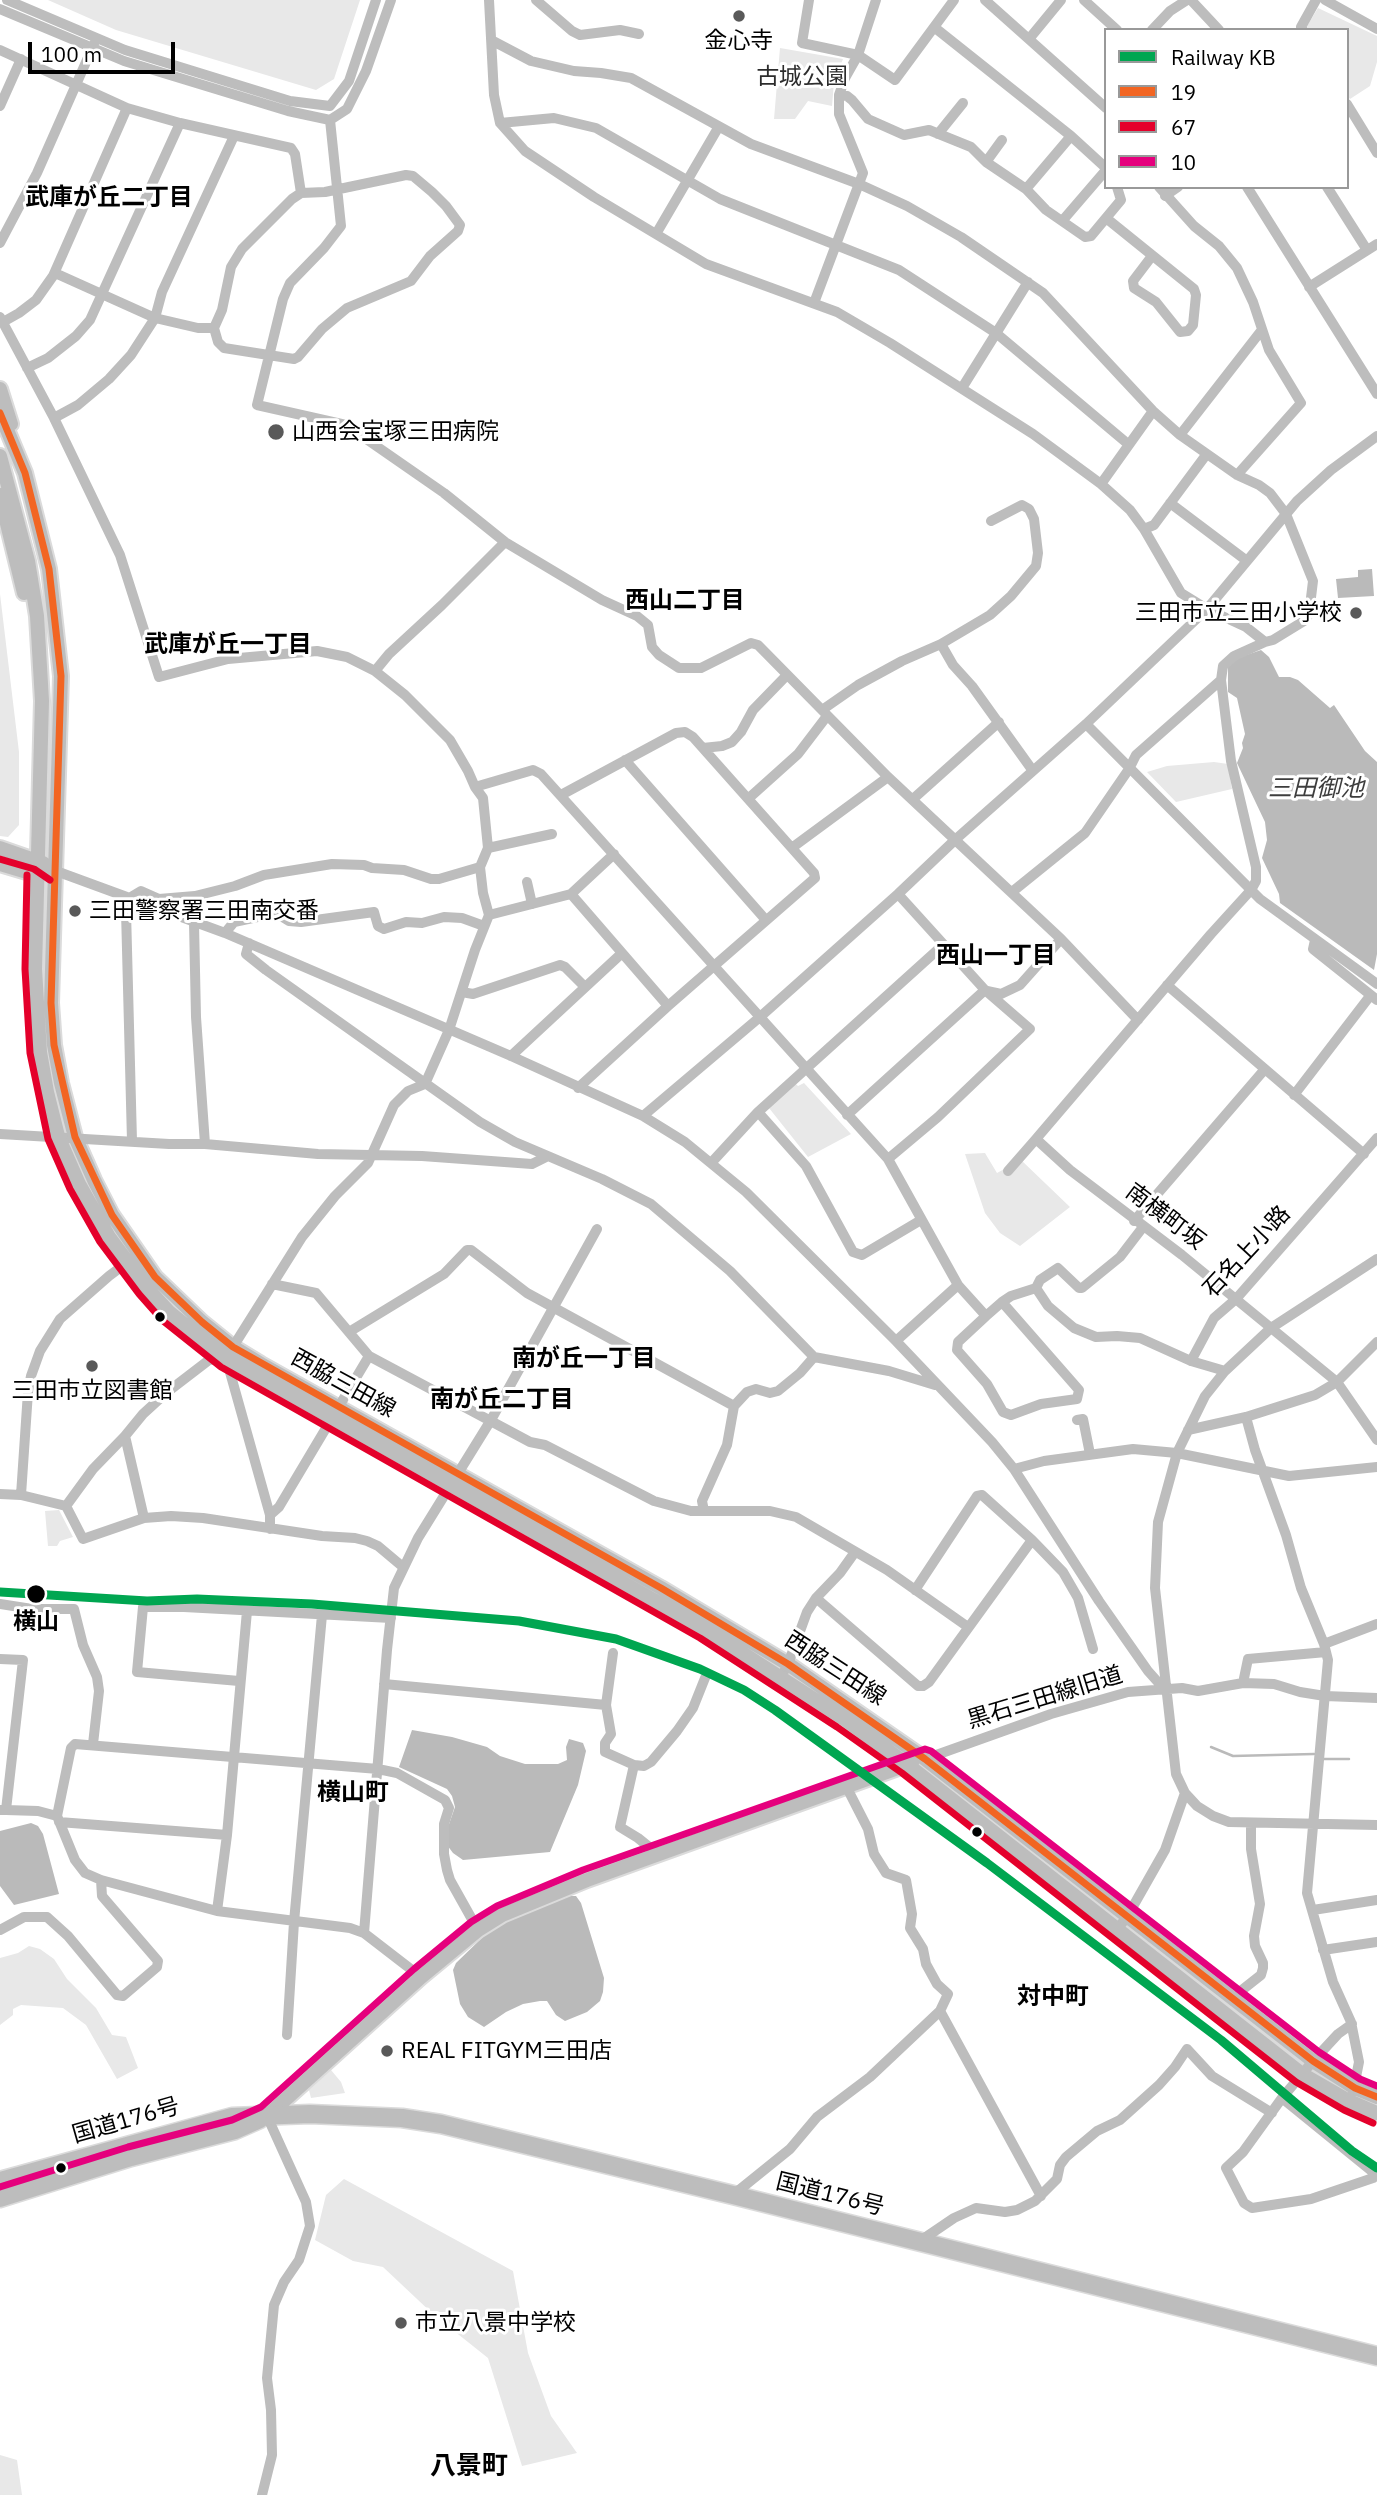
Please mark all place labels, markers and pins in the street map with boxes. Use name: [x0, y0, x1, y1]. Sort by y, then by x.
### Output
marker: 金心寺: [731, 8, 747, 24]
place label: 金心寺: [705, 27, 773, 55]
place label: 山西会宝塚三田病院: [292, 418, 499, 446]
marker: 山西会宝塚三田病院: [266, 422, 286, 442]
place label: 三田市立三田小学校: [1135, 599, 1342, 627]
marker: 三田市立三田小学校: [1348, 605, 1364, 621]
place label: 三田警察署三田南交番: [89, 897, 319, 925]
marker: 三田警察署三田南交番: [67, 903, 83, 919]
unlabelled marker: [153, 1310, 167, 1324]
marker: 三田市立図書館: [84, 1358, 100, 1374]
place label: 三田市立図書館: [12, 1377, 172, 1405]
marker: 横山: [25, 1583, 47, 1605]
place label: 横山: [13, 1608, 59, 1636]
unlabelled marker: [970, 1825, 984, 1839]
place label: REAL FITGYM三田店: [401, 2037, 612, 2065]
marker: REAL FITGYM三田店: [379, 2043, 395, 2059]
unlabelled marker: [54, 2161, 68, 2175]
place label: 市立八景中学校: [415, 2309, 576, 2337]
marker: 市立八景中学校: [393, 2315, 409, 2331]

